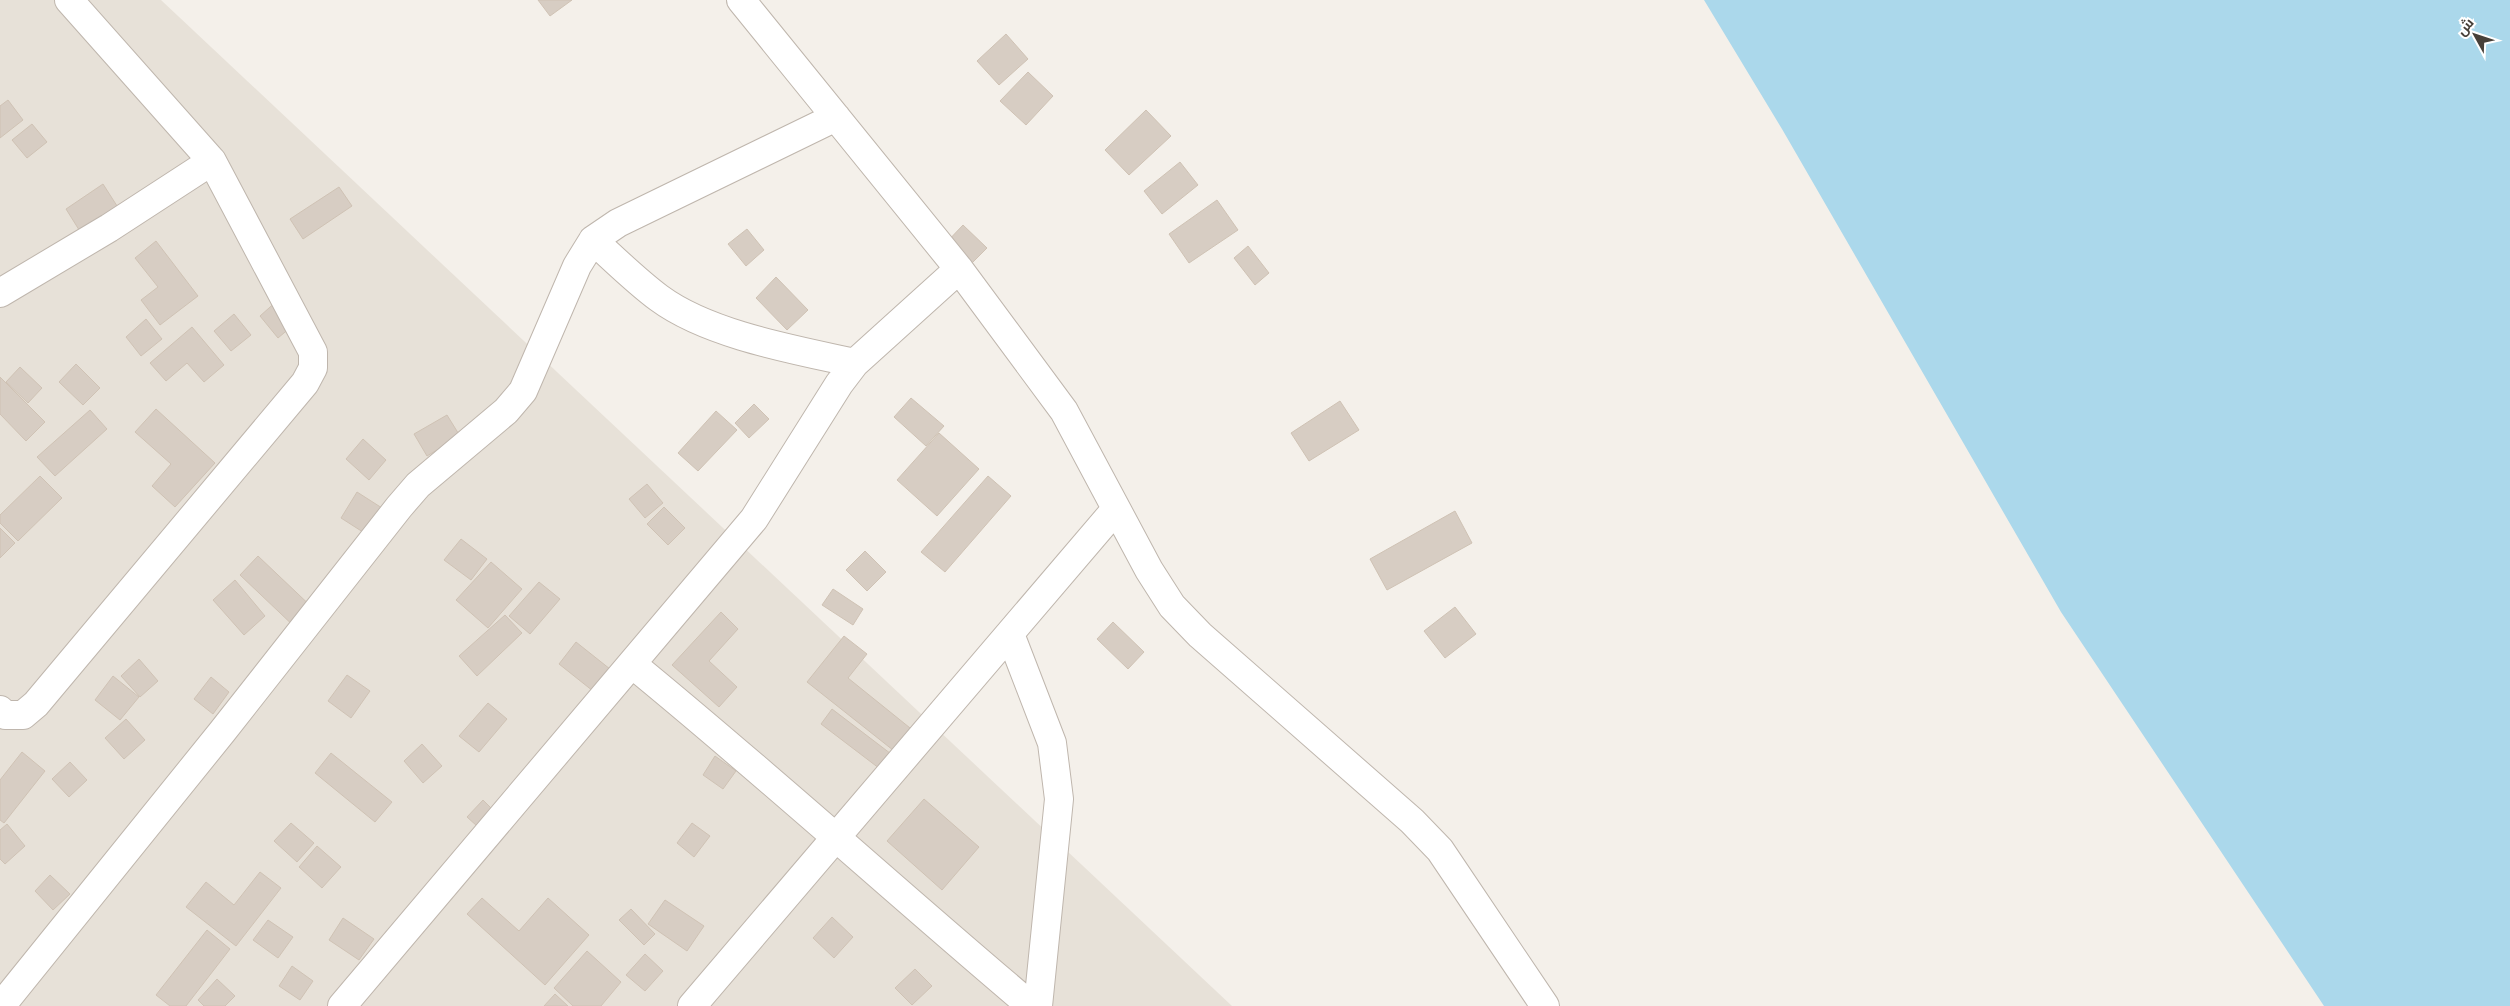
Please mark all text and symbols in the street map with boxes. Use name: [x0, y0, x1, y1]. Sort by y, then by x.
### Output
north arrow: [2450, 10, 2500, 60]
text: ش: [2452, 14, 2478, 39]

